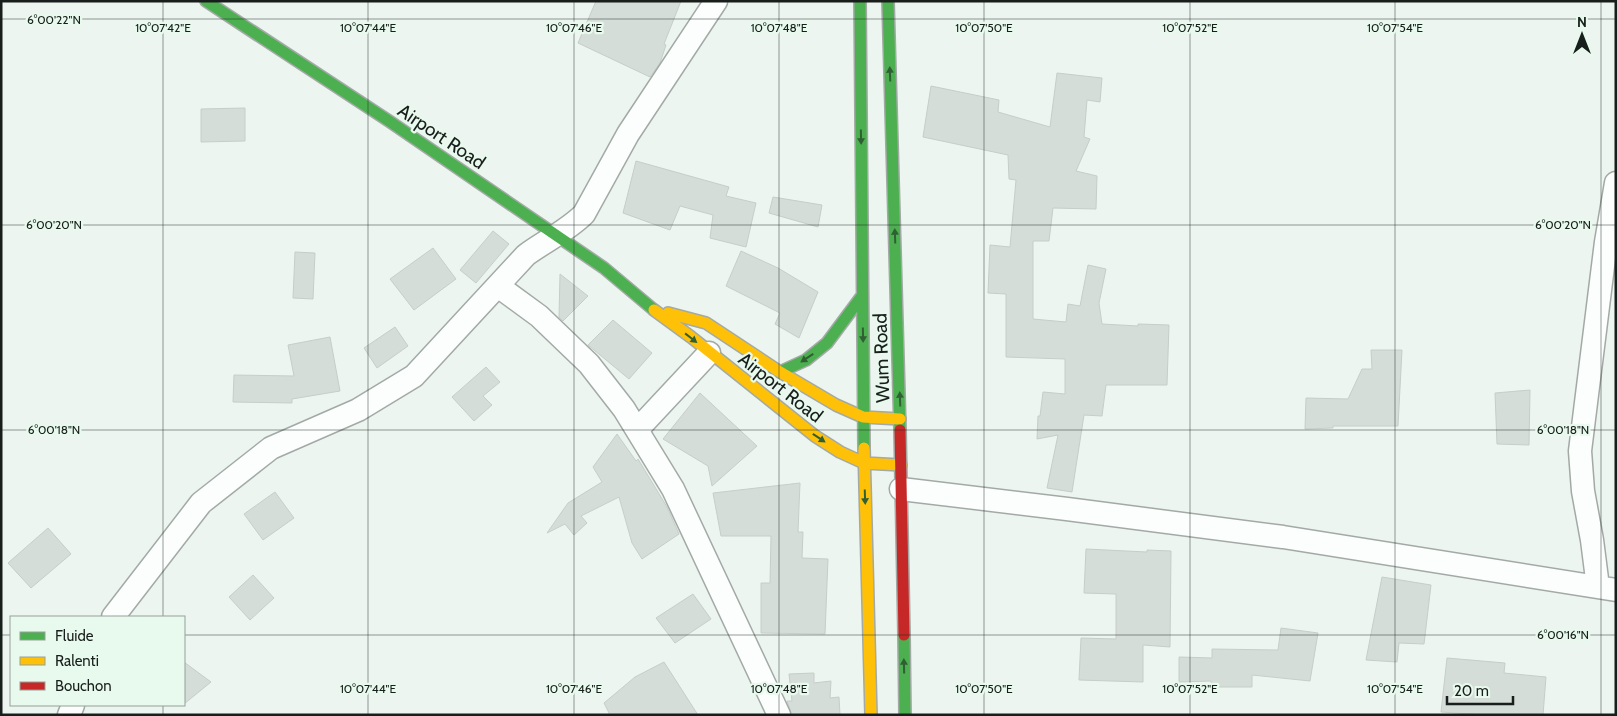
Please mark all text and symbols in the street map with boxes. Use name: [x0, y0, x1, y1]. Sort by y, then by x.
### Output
north arrow: [1557, 10, 1607, 60]
text: 6°00'22"N: [27, 12, 81, 27]
text: N: [1577, 13, 1587, 31]
text: 10°07'42"E: [135, 20, 191, 35]
text: 10°07'44"E: [340, 20, 396, 35]
text: 10°07'46"E: [546, 20, 602, 35]
text: 10°07'48"E: [751, 20, 808, 35]
text: 10°07'50"E: [955, 20, 1013, 35]
text: 10°07'52"E: [1162, 20, 1218, 35]
text: 10°07'54"E: [1367, 20, 1423, 35]
one-way arrow: [886, 65, 894, 81]
street label: Airport Road: [394, 99, 490, 174]
one-way arrow: [857, 130, 865, 146]
text: 6°00'20"N: [26, 217, 82, 232]
text: 6°00'20"N: [1535, 217, 1591, 232]
one-way arrow: [891, 228, 899, 244]
street label: Wum Road: [868, 313, 895, 403]
one-way arrow: [859, 327, 867, 343]
one-way arrow: [684, 332, 697, 343]
street label: Airport Road: [734, 347, 827, 427]
one-way arrow: [800, 353, 814, 363]
one-way arrow: [896, 390, 904, 406]
text: 6°00'18"N: [28, 422, 80, 437]
text: 6°00'18"N: [1537, 422, 1589, 437]
one-way arrow: [812, 433, 825, 443]
one-way arrow: [861, 490, 869, 506]
legend: [10, 616, 185, 706]
text: Fluide: [55, 627, 94, 645]
text: 6°00'16"N: [1537, 627, 1589, 642]
text: Ralenti: [55, 652, 99, 670]
one-way arrow: [900, 658, 908, 674]
scale bar: [1447, 674, 1513, 706]
text: Bouchon: [55, 677, 112, 695]
text: 10°07'44"E: [340, 681, 396, 696]
text: 10°07'46"E: [546, 681, 602, 696]
text: 10°07'48"E: [751, 681, 808, 696]
text: 10°07'50"E: [955, 681, 1013, 696]
text: 10°07'52"E: [1162, 681, 1218, 696]
text: 10°07'54"E: [1367, 681, 1423, 696]
text: 20 m: [1454, 682, 1489, 700]

